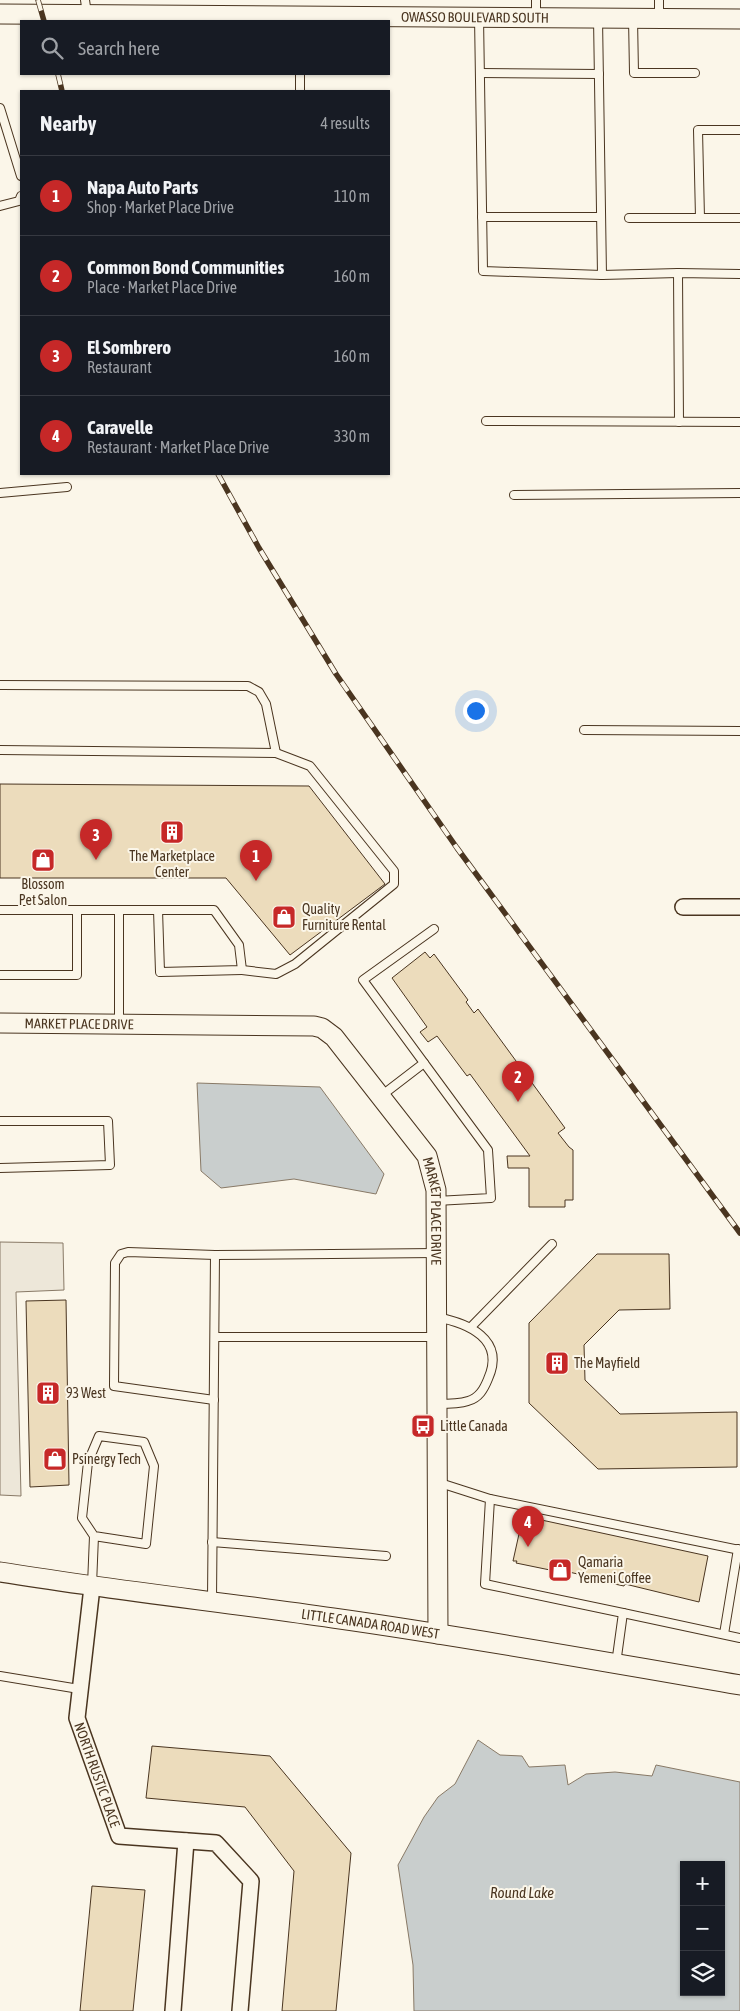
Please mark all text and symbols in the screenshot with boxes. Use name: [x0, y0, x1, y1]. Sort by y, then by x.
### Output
street label: OWASSO BOULEVARD SOUTH: [401, 9, 549, 26]
search box: [20, 20, 390, 75]
icon: search: [38, 34, 66, 62]
text: Search here: [78, 37, 160, 59]
text: Nearby: [40, 111, 96, 135]
text: 4 results: [320, 114, 370, 132]
text: Napa Auto Parts: [87, 176, 198, 198]
text: 1: [52, 187, 60, 205]
text: 110 m: [334, 187, 370, 205]
text: Shop · Market Place Drive: [87, 198, 234, 216]
text: Common Bond Communities: [87, 256, 284, 278]
text: 2: [52, 267, 60, 285]
text: 160 m: [334, 267, 370, 285]
text: Place · Market Place Drive: [87, 278, 237, 296]
text: El Sombrero: [87, 336, 171, 358]
text: 3: [52, 347, 60, 365]
text: 160 m: [334, 347, 370, 365]
text: Restaurant: [87, 358, 152, 376]
text: Caravelle: [87, 416, 153, 438]
text: 4: [52, 427, 60, 445]
text: 330 m: [334, 427, 370, 445]
text: Restaurant · Market Place Drive: [87, 438, 269, 456]
your location: [463, 698, 489, 724]
pin: 3: [80, 819, 112, 860]
building icon: The Marketplace Center: [159, 819, 185, 845]
pin: 1: [240, 840, 272, 881]
shop icon: Blossom Pet Salon: [30, 847, 56, 873]
place label: The Marketplace Center: [129, 848, 215, 880]
place label: Blossom Pet Salon: [19, 876, 67, 908]
place label: Quality Furniture Rental: [302, 901, 386, 933]
shop icon: Quality Furniture Rental: [271, 904, 297, 930]
street label: MARKET PLACE DRIVE: [25, 1015, 134, 1032]
pin: 2: [502, 1061, 534, 1102]
street label: MARKET PLACE DRIVE: [420, 1155, 444, 1265]
building icon: The Mayfield: [544, 1350, 570, 1376]
place label: The Mayfield: [574, 1355, 640, 1371]
building icon: 93 West: [35, 1380, 61, 1406]
place label: 93 West: [66, 1385, 106, 1401]
bus stop icon: Little Canada: [410, 1413, 436, 1439]
place label: Little Canada: [440, 1418, 508, 1434]
shop icon: Psinergy Tech: [42, 1446, 68, 1472]
place label: Psinergy Tech: [72, 1451, 141, 1467]
pin: 4: [512, 1506, 544, 1547]
place label: Qamaria Yemeni Coffee: [578, 1554, 651, 1586]
shop icon: Qamaria Yemeni Coffee: [547, 1557, 573, 1583]
street label: LITTLE CANADA ROAD WEST: [300, 1606, 441, 1642]
street label: NORTH RUSTIC PLACE: [71, 1720, 123, 1829]
map controls: [680, 1861, 725, 1996]
button: +: [680, 1861, 725, 1906]
water label: Round Lake: [490, 1884, 554, 1901]
button: −: [680, 1906, 725, 1951]
button: layers: [680, 1951, 725, 1996]

